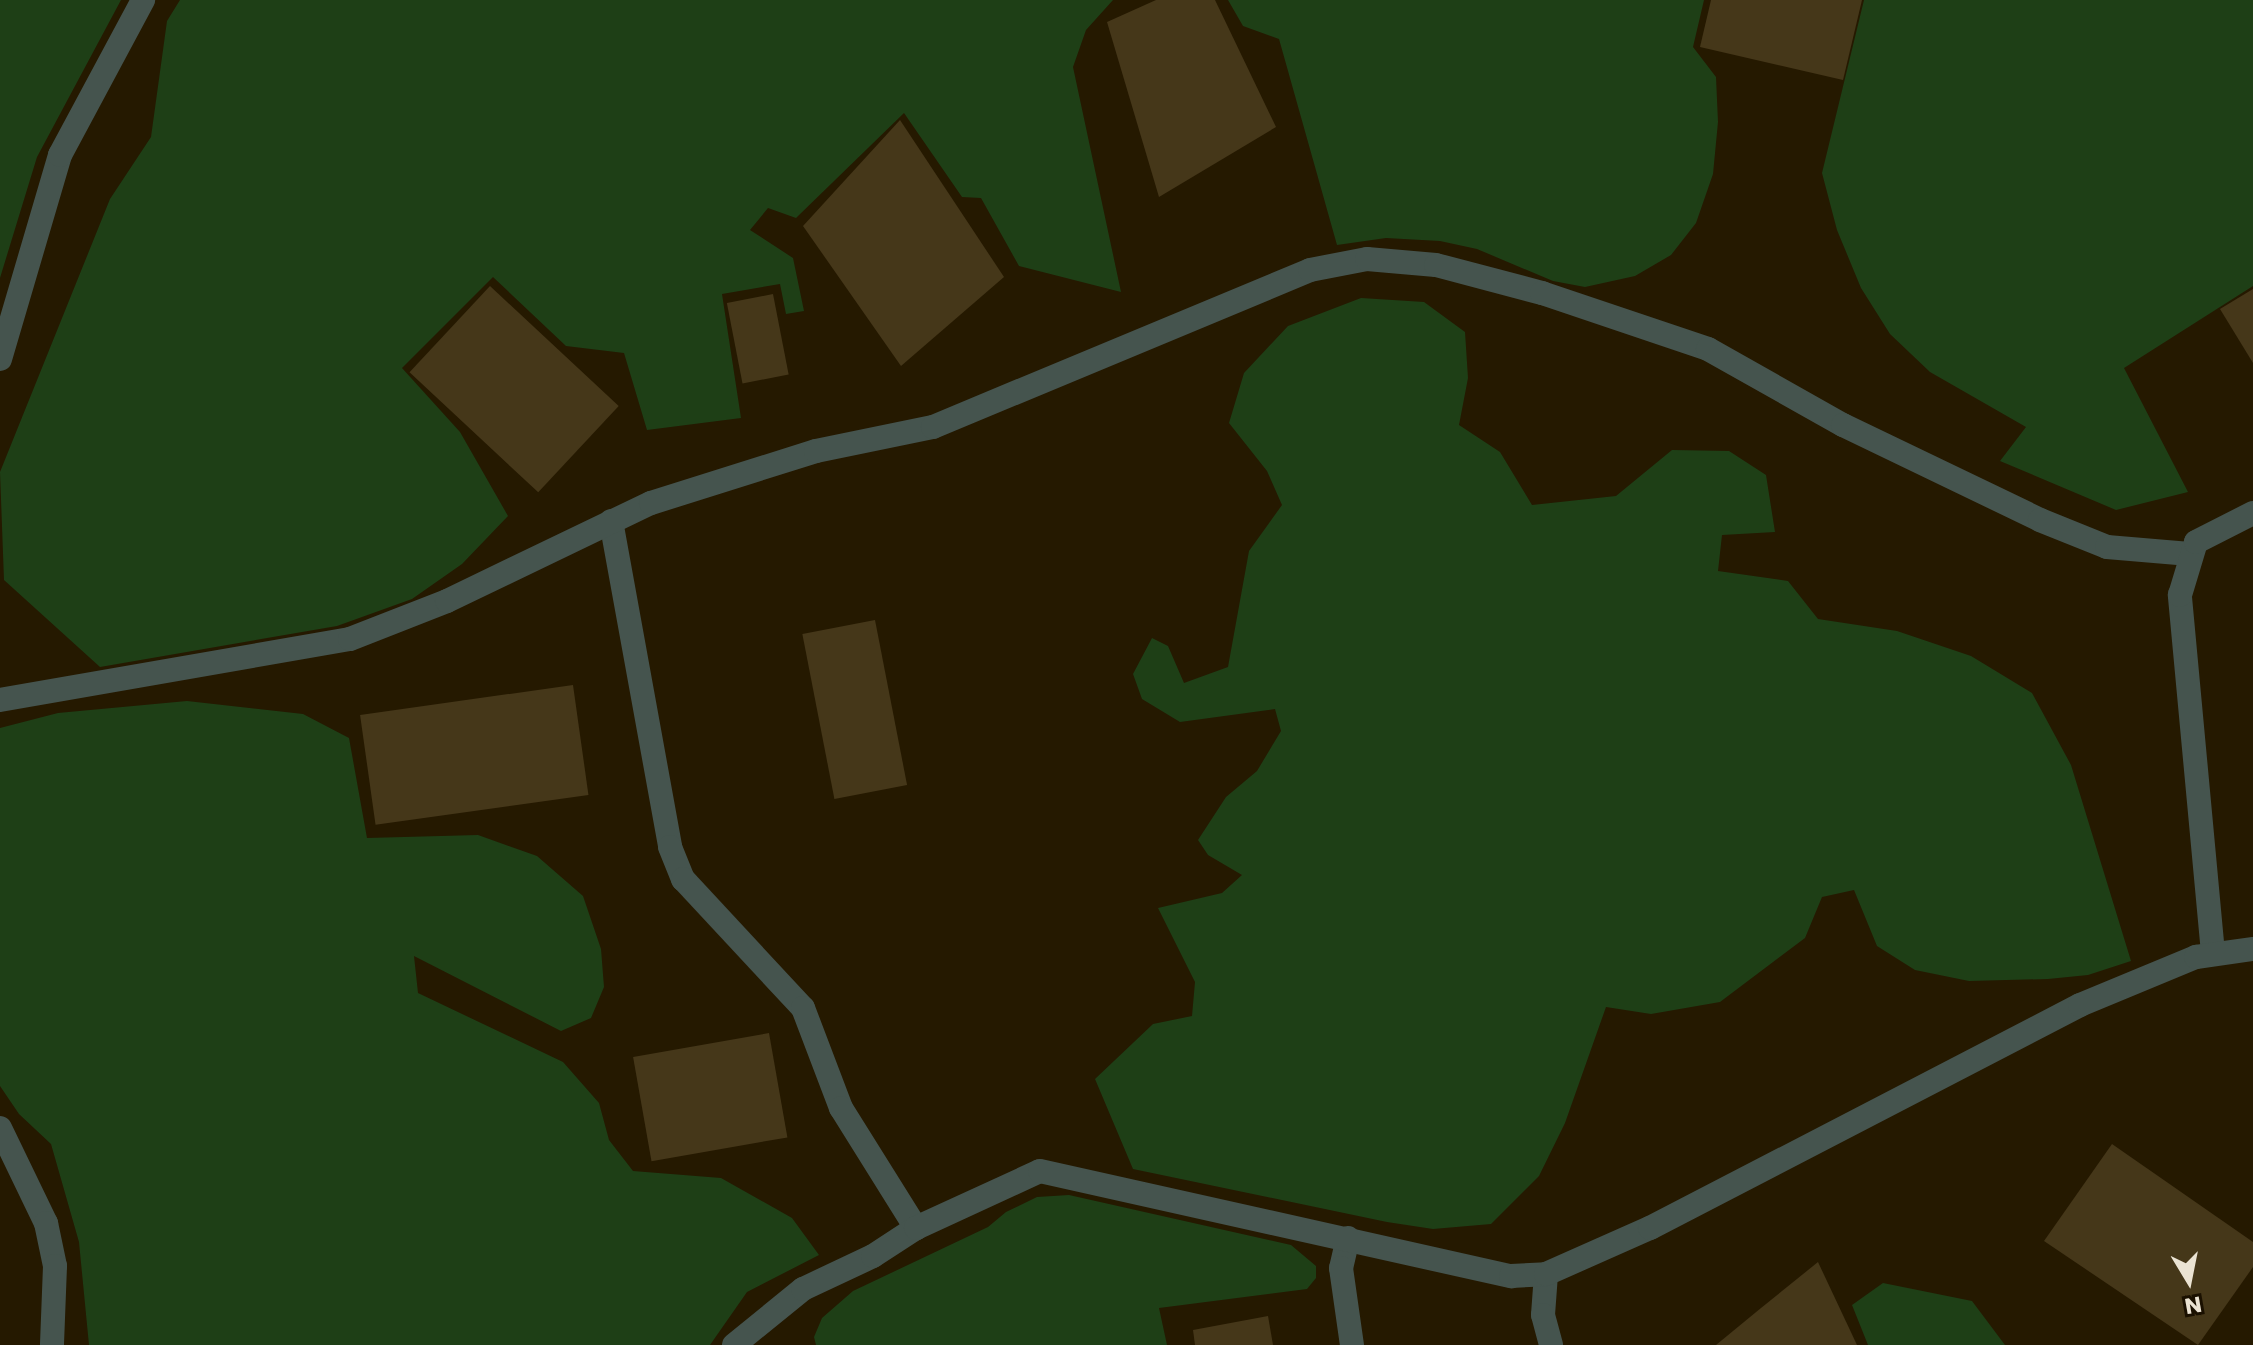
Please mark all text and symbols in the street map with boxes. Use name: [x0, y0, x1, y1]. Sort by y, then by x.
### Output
north arrow: [2149, 1241, 2229, 1321]
text: N: [2182, 1288, 2204, 1322]

